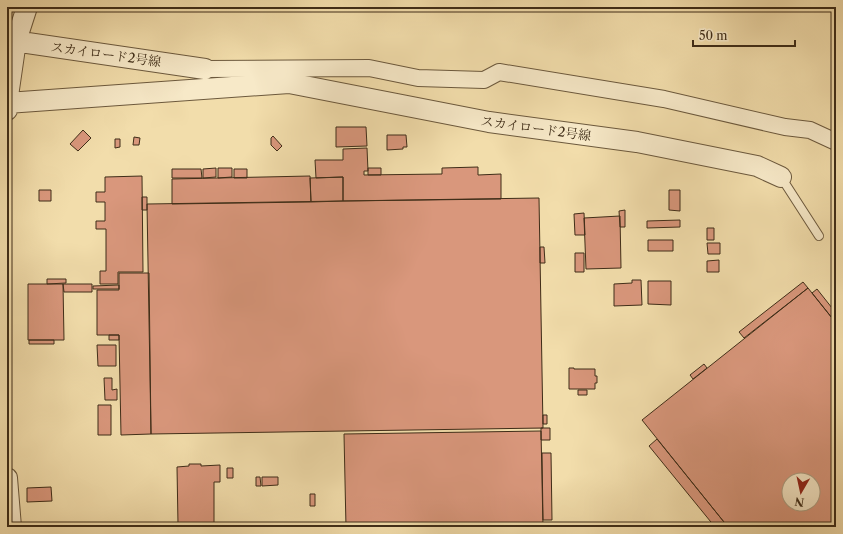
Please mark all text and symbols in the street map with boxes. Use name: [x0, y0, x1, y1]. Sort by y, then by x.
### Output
scale bar: [693, 22, 795, 48]
text: 50 m: [699, 28, 728, 43]
street label: スカイロード2号線: [50, 38, 162, 70]
street label: スカイロード2号線: [480, 112, 592, 144]
north arrow: [781, 472, 821, 512]
text: N: [793, 494, 805, 510]

